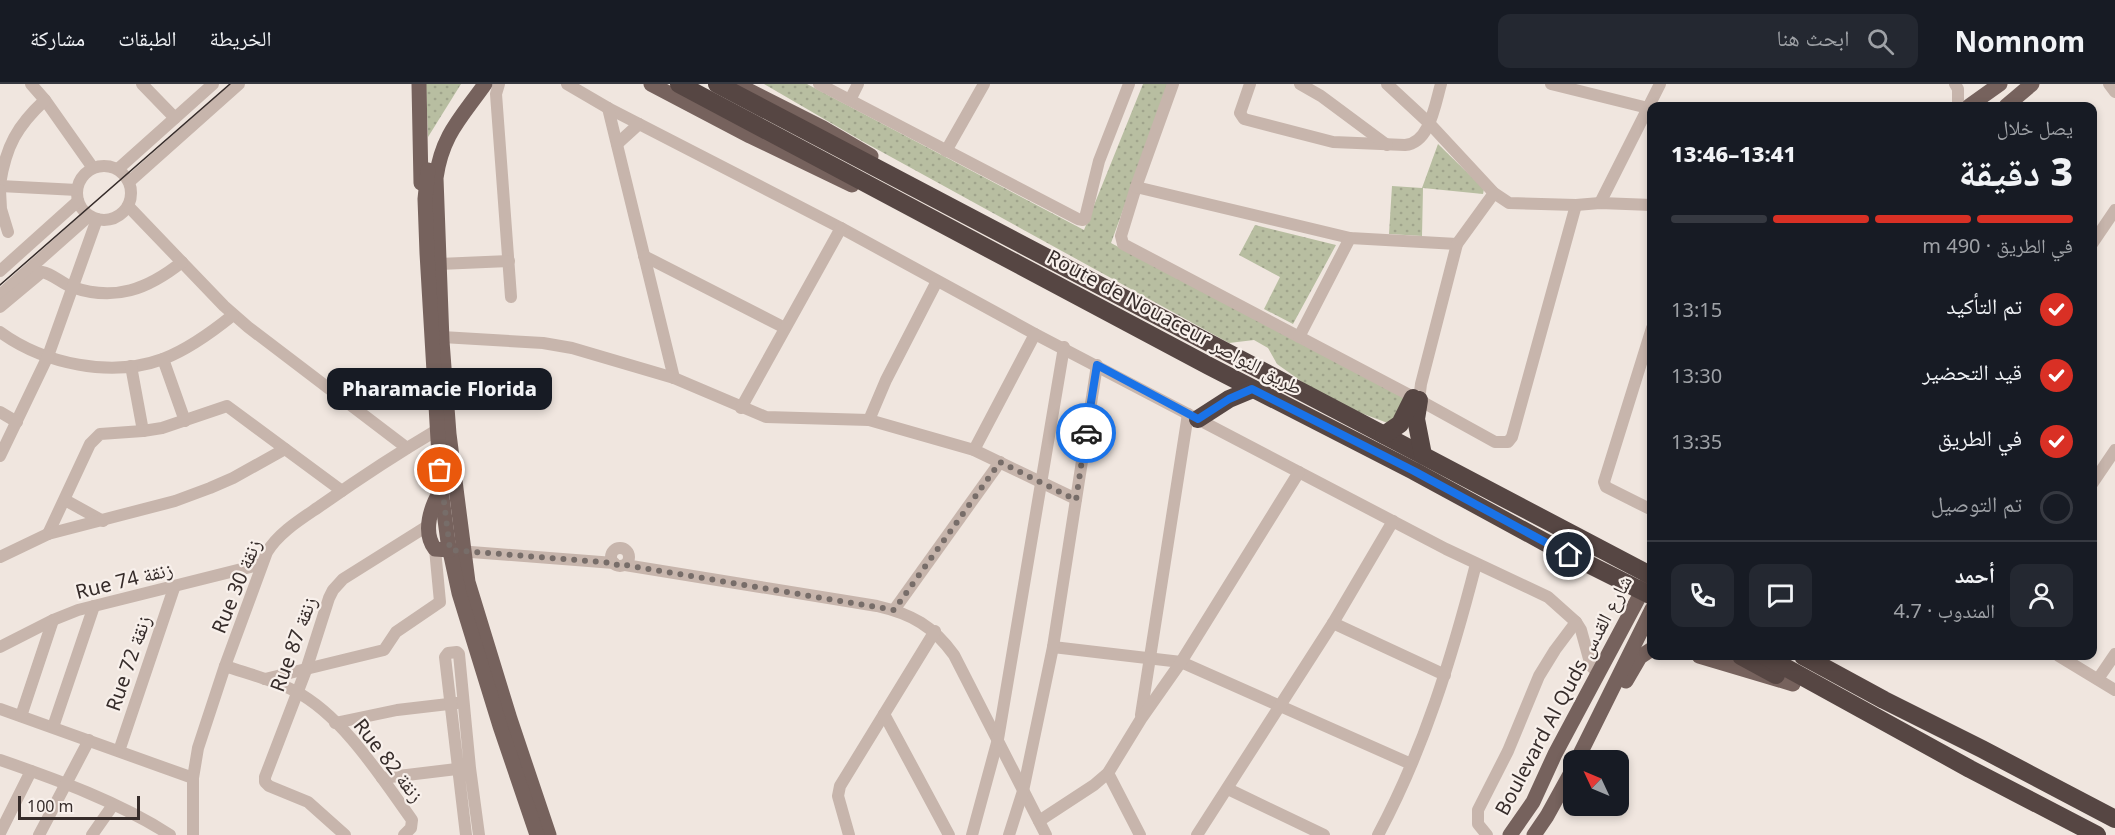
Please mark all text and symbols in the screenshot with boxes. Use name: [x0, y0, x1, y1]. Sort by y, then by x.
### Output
search box: [1498, 14, 1918, 68]
text: ابحث هنا: [1777, 22, 1849, 52]
text: Nomnom: [1954, 22, 2085, 60]
text: مشاركة: [30, 24, 85, 52]
text: الطبقات: [118, 24, 177, 52]
text: الخريطة: [210, 24, 271, 52]
icon: search: [1864, 25, 1897, 58]
text: يصل خلال: [1997, 114, 2073, 141]
text: 13:41–13:46: [1671, 138, 1796, 168]
text: 3 دقيقة: [1958, 144, 2073, 197]
text: في الطريق · 490 m: [1922, 232, 2073, 259]
street label: Route de Nouaceur طريق النواصر: [1042, 243, 1308, 401]
text: تم التأكيد: [1946, 290, 2022, 320]
icon: check: [2040, 293, 2073, 326]
text: 13:15: [1671, 296, 1722, 323]
text: قيد التحضير: [1922, 356, 2022, 386]
icon: check: [2040, 359, 2073, 392]
text: 13:30: [1671, 362, 1722, 389]
callout: Pharamacie Florida: [328, 368, 552, 410]
text: Pharamacie Florida: [342, 375, 537, 402]
courier: [1056, 403, 1116, 463]
icon: car: [1070, 417, 1103, 450]
text: في الطريق: [1938, 422, 2022, 452]
icon: check: [2040, 425, 2073, 458]
text: 13:35: [1671, 428, 1722, 455]
pin: [414, 444, 465, 495]
icon: bag: [423, 453, 456, 486]
text: تم التوصيل: [1931, 488, 2022, 518]
pin: [1543, 529, 1594, 580]
street label: Rue 30 زنقة: [205, 535, 267, 637]
icon: home: [1552, 538, 1585, 571]
street label: Rue 74 زنقة: [73, 555, 175, 605]
text: أحمد: [1955, 559, 1995, 589]
button: phone: [1671, 564, 1734, 627]
button: chat: [1749, 564, 1812, 627]
button: person: [2010, 564, 2073, 627]
street label: Boulevard Al Quds شارع القدس: [1488, 570, 1638, 820]
street label: Rue 87 زنقة: [263, 593, 323, 695]
text: المندوب · 4.7: [1894, 597, 1995, 624]
street label: Rue 72 زنقة: [99, 612, 157, 714]
street label: Rue 82 زنقة: [348, 713, 430, 807]
north arrow: [1563, 750, 1629, 816]
map controls: [1563, 750, 1629, 816]
scale bar: [18, 793, 140, 820]
text: 100 m: [27, 795, 74, 817]

